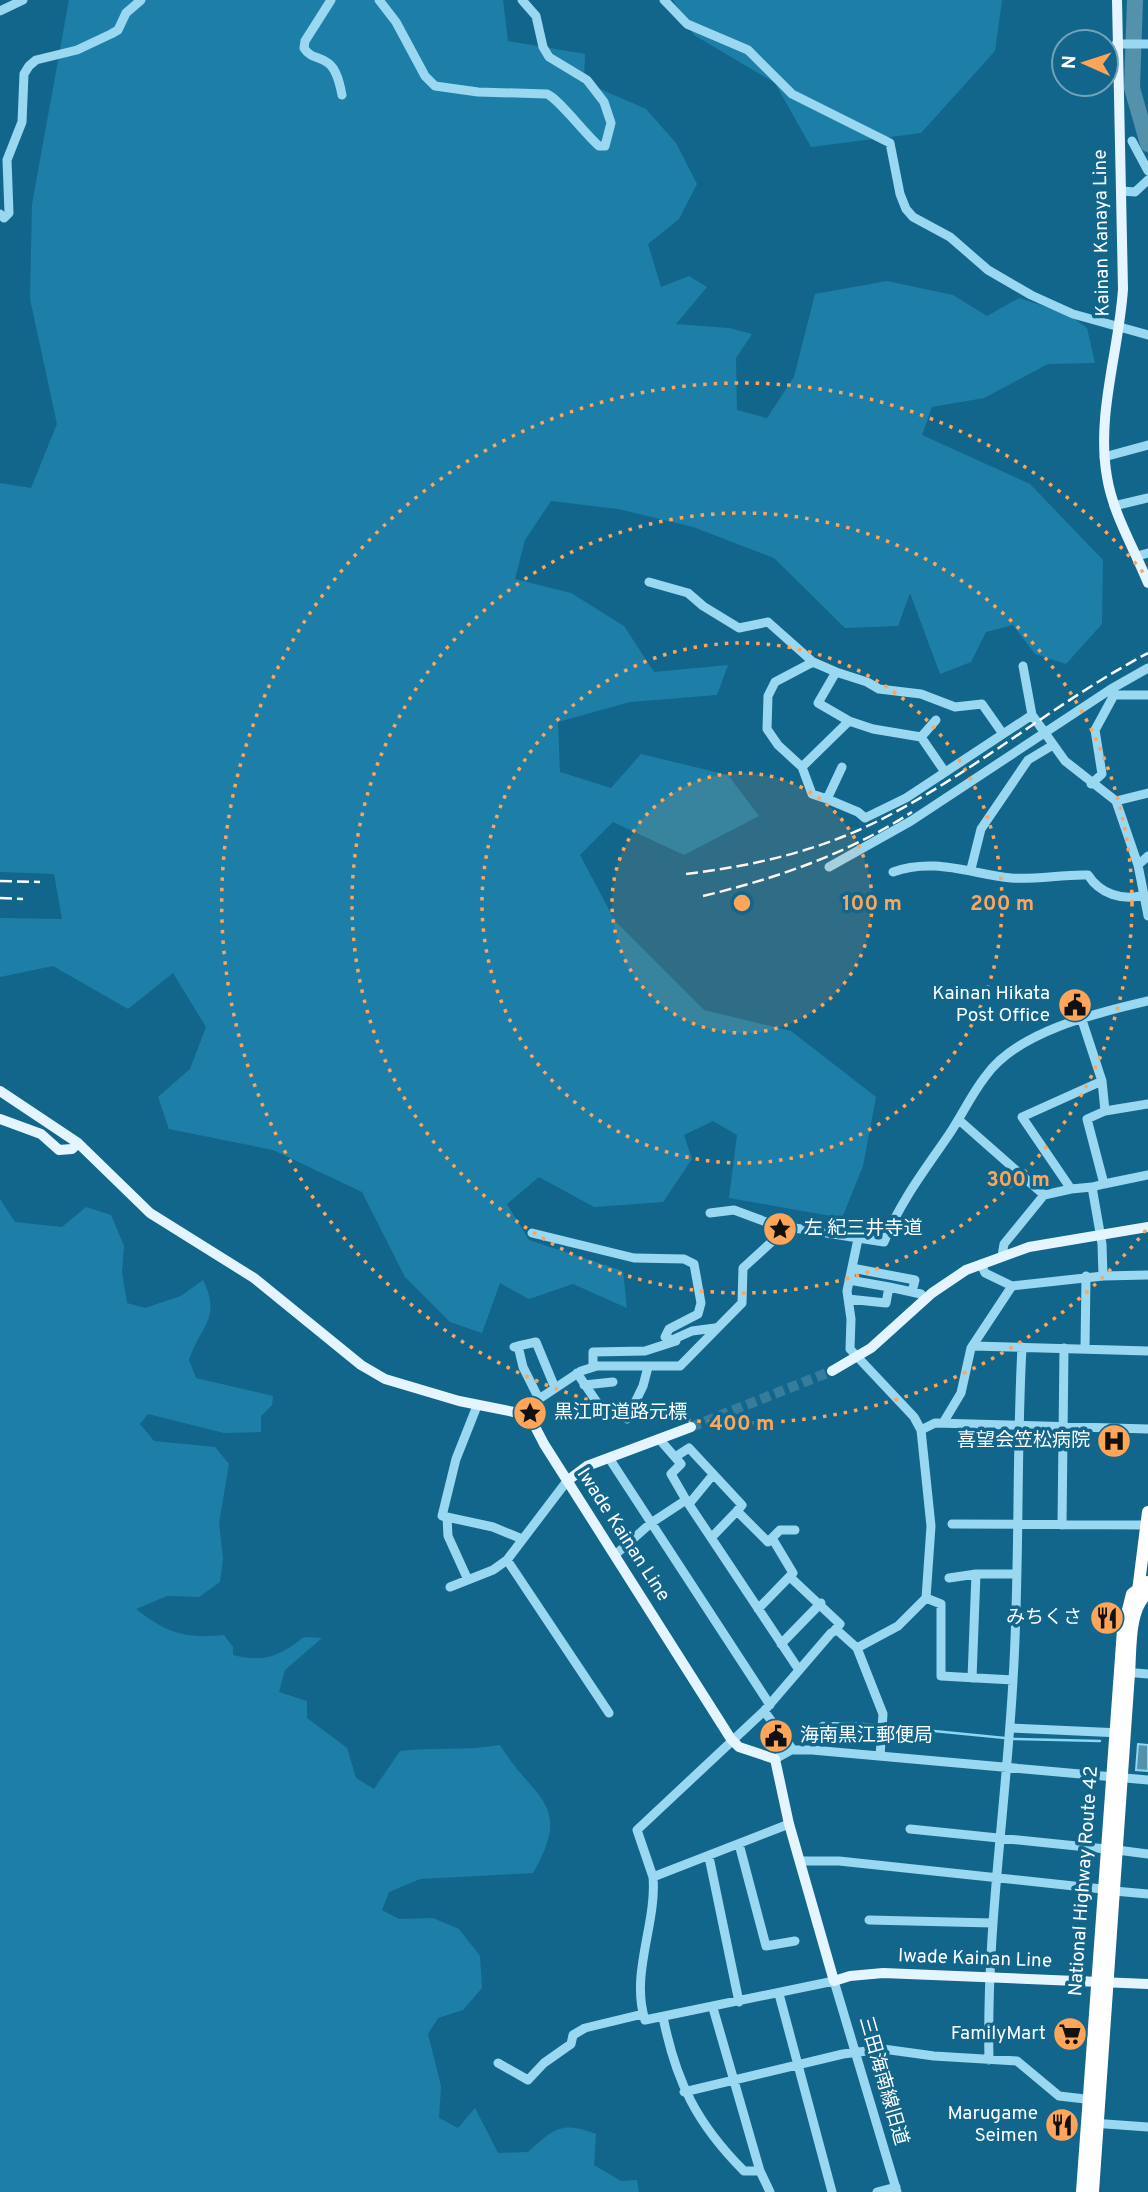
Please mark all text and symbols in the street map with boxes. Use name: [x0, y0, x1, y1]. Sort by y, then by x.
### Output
north arrow: [1050, 28, 1120, 98]
text: N: [1058, 55, 1082, 70]
street label: Kainan Kanaya Line: [1089, 149, 1115, 317]
centre of rings: [730, 891, 754, 915]
text: 100 m: [842, 891, 902, 918]
text: 200 m: [970, 891, 1034, 918]
place label: Kainan Hikata Post Office: [932, 982, 1050, 1028]
public building icon: Kainan Hikata Post Office: [1056, 986, 1094, 1024]
text: 300 m: [986, 1167, 1050, 1194]
place icon: 左 紀三井寺道: [761, 1210, 799, 1248]
place label: 左 紀三井寺道: [804, 1217, 922, 1241]
place icon: 黒江町道路元標: [511, 1394, 549, 1432]
place label: 黒江町道路元標: [554, 1401, 687, 1425]
text: 400 m: [710, 1411, 774, 1438]
hospital icon: 喜望会笠松病院: [1095, 1422, 1133, 1460]
place label: 喜望会笠松病院: [957, 1429, 1090, 1453]
street label: Iwade Kainan Line: [571, 1464, 675, 1606]
restaurant icon: みちくさ: [1088, 1599, 1126, 1637]
place label: みちくさ: [1006, 1606, 1082, 1630]
public building icon: 海南黒江郵便局: [757, 1717, 795, 1755]
place label: 海南黒江郵便局: [800, 1724, 933, 1748]
street label: National Highway Route 42: [1064, 1765, 1104, 1997]
street label: Iwade Kainan Line: [897, 1944, 1053, 1974]
street label: 三田海南線旧道: [853, 2014, 913, 2148]
supermarket icon: FamilyMart: [1051, 2015, 1089, 2053]
place label: FamilyMart: [951, 2022, 1046, 2046]
place label: Marugame Seimen: [948, 2102, 1038, 2148]
restaurant icon: Marugame Seimen: [1043, 2106, 1081, 2144]

